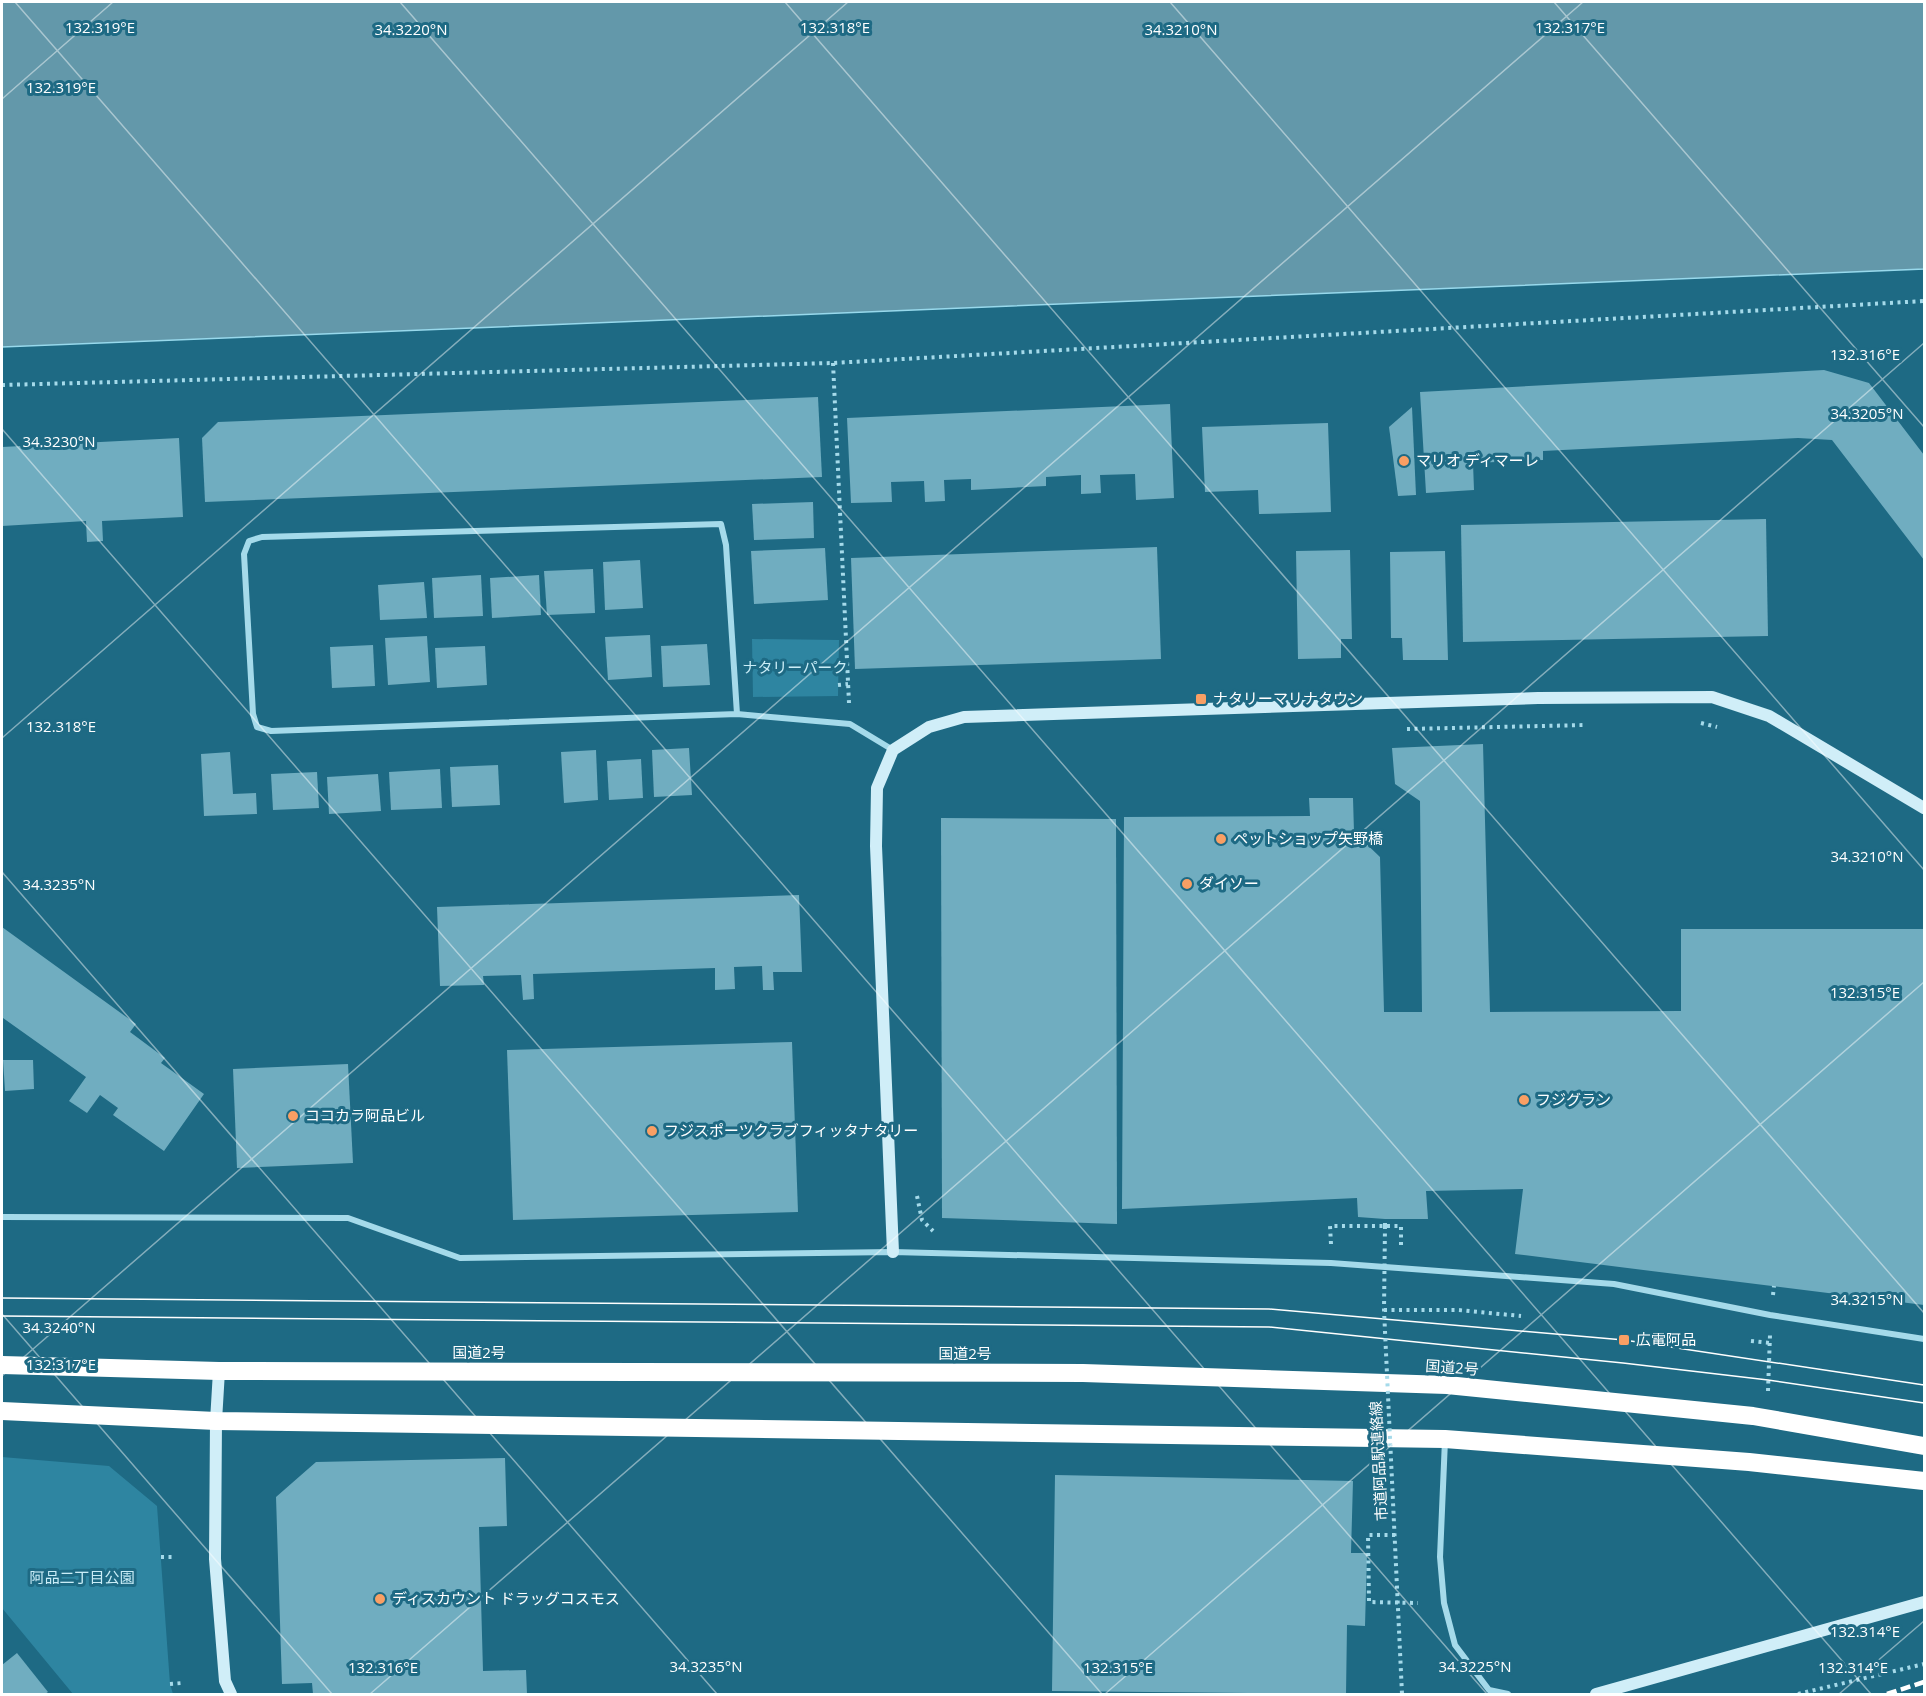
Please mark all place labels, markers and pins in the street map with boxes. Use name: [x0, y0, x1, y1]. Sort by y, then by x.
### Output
place label: マリオ ディマーレ: [1416, 450, 1539, 470]
marker: マリオ ディマーレ: [1397, 454, 1411, 468]
place label: ナタリーマリナタウン: [1213, 688, 1363, 708]
marker: ナタリーマリナタウン: [1194, 692, 1208, 706]
place label: ペットショップ矢野橋: [1233, 828, 1383, 848]
marker: ペットショップ矢野橋: [1214, 832, 1228, 846]
place label: ダイソー: [1199, 873, 1259, 893]
marker: ダイソー: [1180, 877, 1194, 891]
place label: フジグラン: [1536, 1089, 1611, 1109]
marker: フジグラン: [1517, 1093, 1531, 1107]
place label: ココカラ阿品ビル: [305, 1105, 425, 1125]
marker: ココカラ阿品ビル: [286, 1109, 300, 1123]
place label: フジスポーツクラブフィッタナタリー: [664, 1120, 918, 1140]
marker: フジスポーツクラブフィッタナタリー: [645, 1124, 659, 1138]
place label: 広電阿品: [1636, 1329, 1696, 1349]
marker: 広電阿品: [1617, 1333, 1631, 1347]
place label: ディスカウント ドラッグコスモス: [392, 1588, 620, 1608]
marker: ディスカウント ドラッグコスモス: [373, 1592, 387, 1606]

